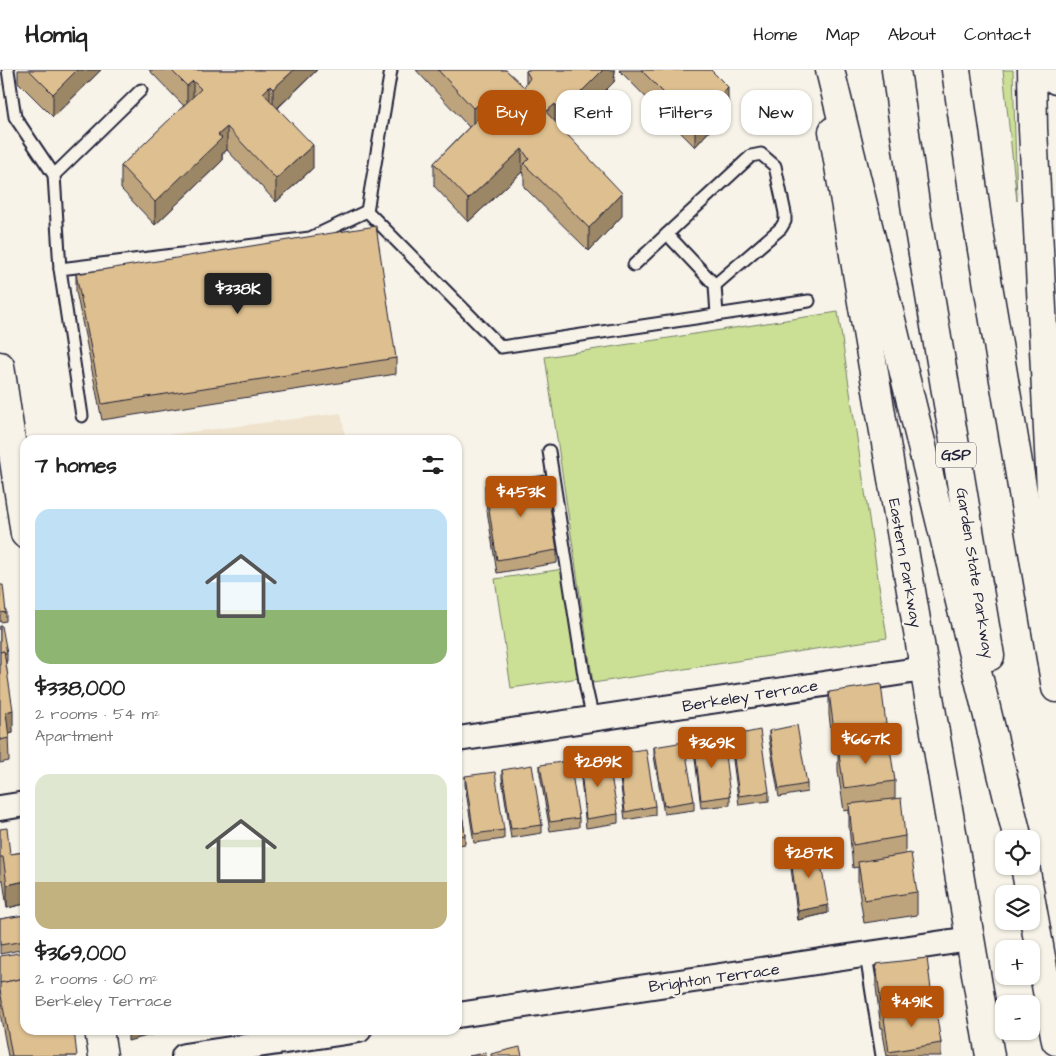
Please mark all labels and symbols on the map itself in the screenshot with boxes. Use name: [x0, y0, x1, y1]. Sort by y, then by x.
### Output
pin: $338K: [203, 272, 273, 315]
road number: GSP: [936, 442, 976, 468]
pin: $453K: [486, 476, 556, 518]
street label: Garden State Parkway: [950, 486, 999, 660]
street label: Eastern Parkway: [882, 497, 927, 630]
street label: Berkeley Terrace: [681, 674, 820, 719]
pin: $667K: [831, 722, 901, 765]
pin: $369K: [677, 726, 747, 769]
pin: $289K: [563, 746, 633, 788]
pin: $287K: [774, 836, 844, 879]
street label: Brighton Terrace: [647, 958, 781, 999]
pin: $491K: [877, 986, 947, 1028]

